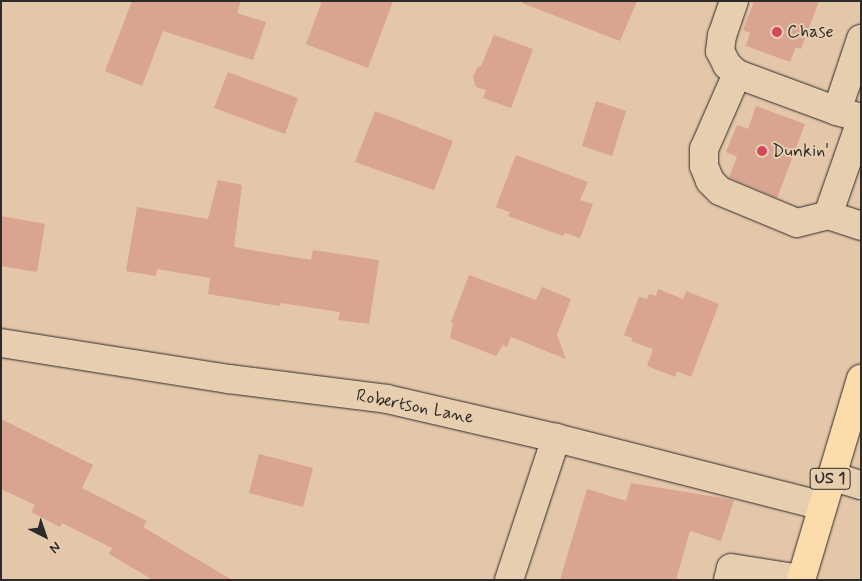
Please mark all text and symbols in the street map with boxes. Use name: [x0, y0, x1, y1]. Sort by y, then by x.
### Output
place label: Chase: [787, 21, 834, 43]
marker: Chase: [771, 26, 783, 38]
place label: Dunkin': [772, 140, 829, 162]
marker: Dunkin': [756, 145, 768, 157]
street label: Robertson Lane: [356, 385, 474, 429]
road number: US 1: [809, 466, 851, 492]
north arrow: [20, 511, 70, 561]
text: N: [45, 537, 64, 557]

